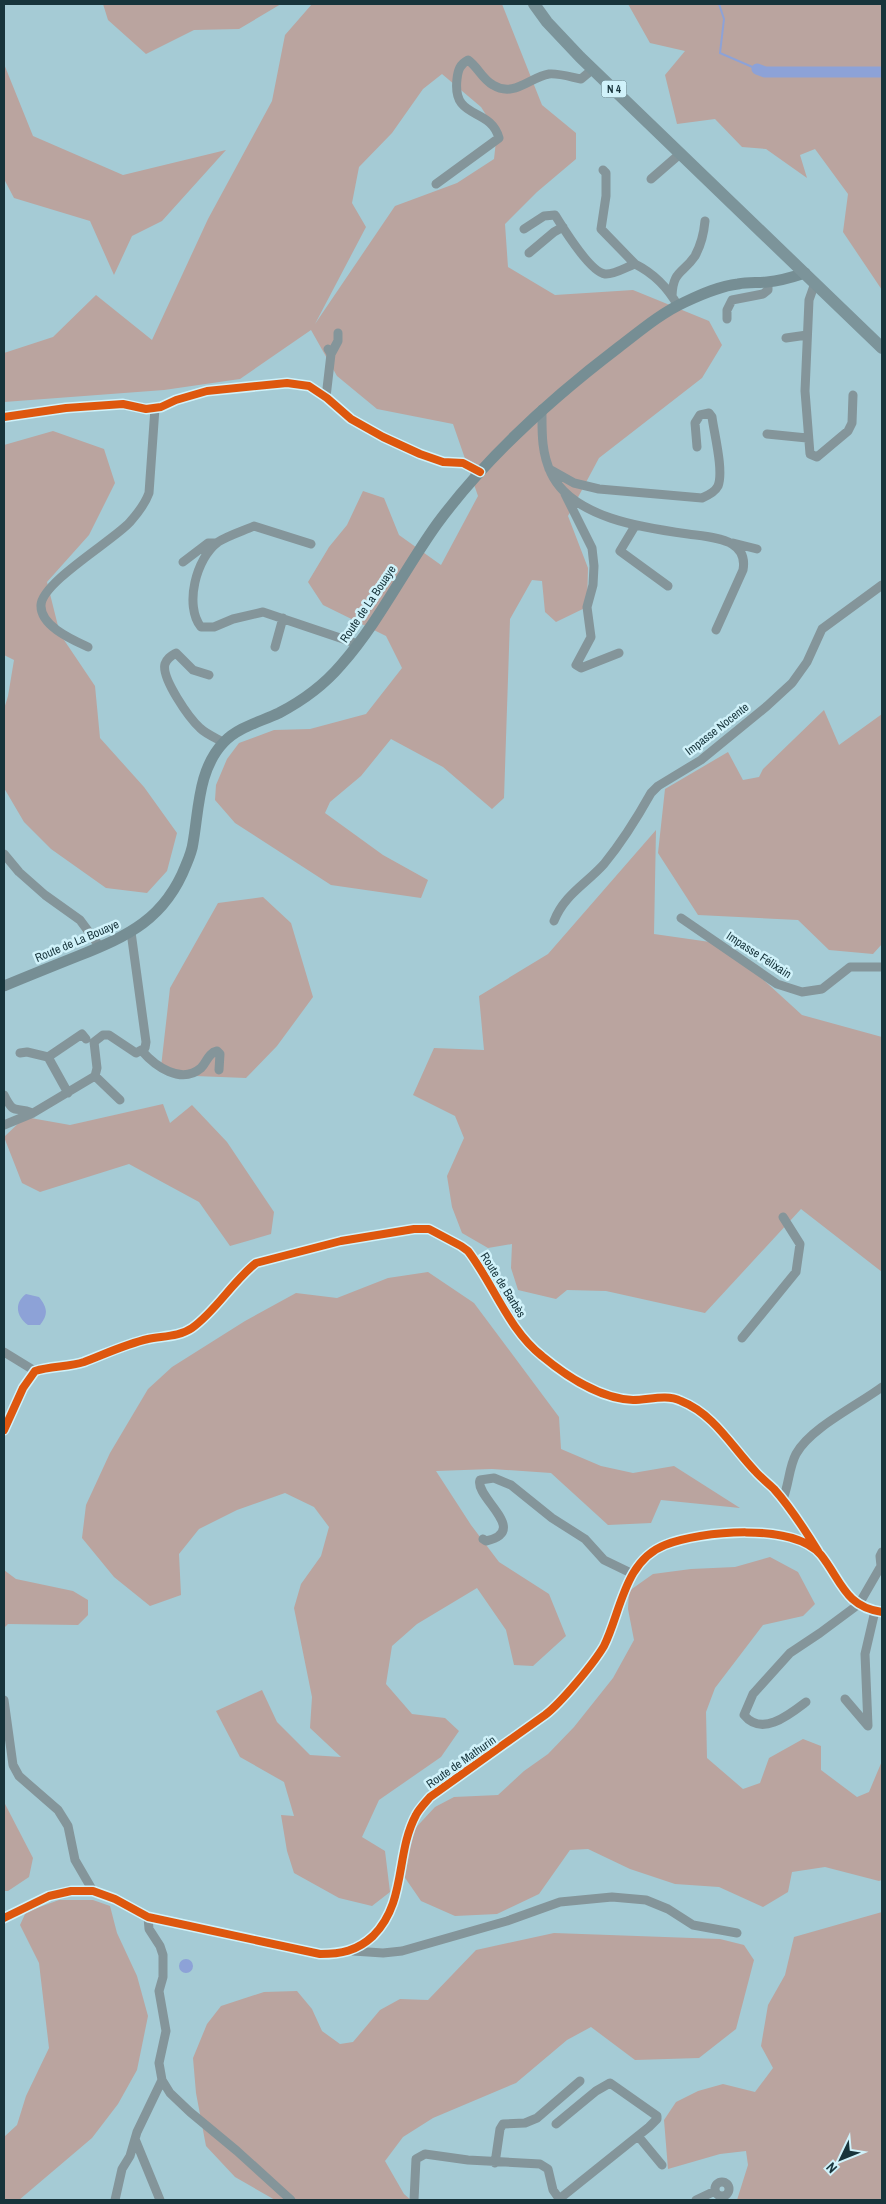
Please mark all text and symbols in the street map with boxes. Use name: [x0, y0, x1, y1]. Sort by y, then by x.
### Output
road number: N 4: [602, 80, 626, 98]
street label: Route de La Bouaye: [336, 562, 400, 646]
street label: Impasse Nocente: [682, 699, 752, 759]
street label: Route de La Bouaye: [33, 916, 121, 966]
street label: Impasse Félixain: [723, 928, 795, 982]
street label: Route de Barbès: [477, 1249, 529, 1321]
street label: Route de Mathurin: [423, 1732, 499, 1792]
north arrow: [816, 2134, 866, 2184]
text: N: [822, 2159, 841, 2177]

